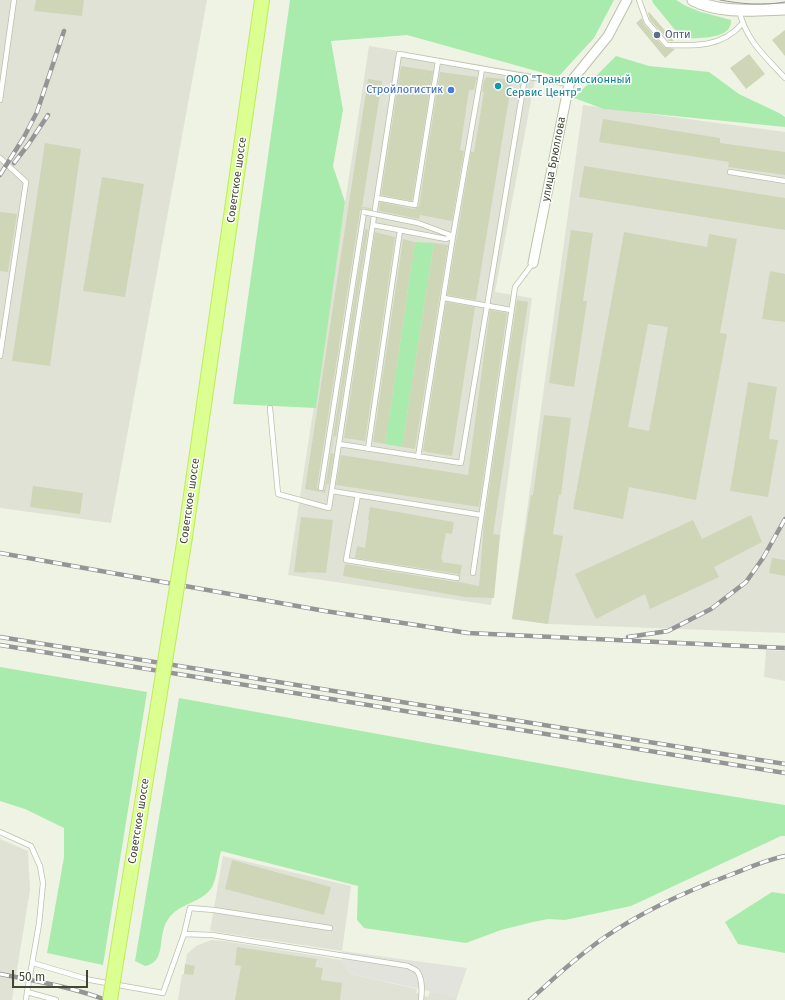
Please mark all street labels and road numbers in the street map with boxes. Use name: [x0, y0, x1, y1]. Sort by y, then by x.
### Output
street label: улица Брюллова: [539, 115, 569, 203]
street label: Советское шоссе: [224, 136, 250, 224]
street label: Советское шоссе: [177, 457, 203, 545]
street label: Советское шоссе: [126, 777, 152, 865]

